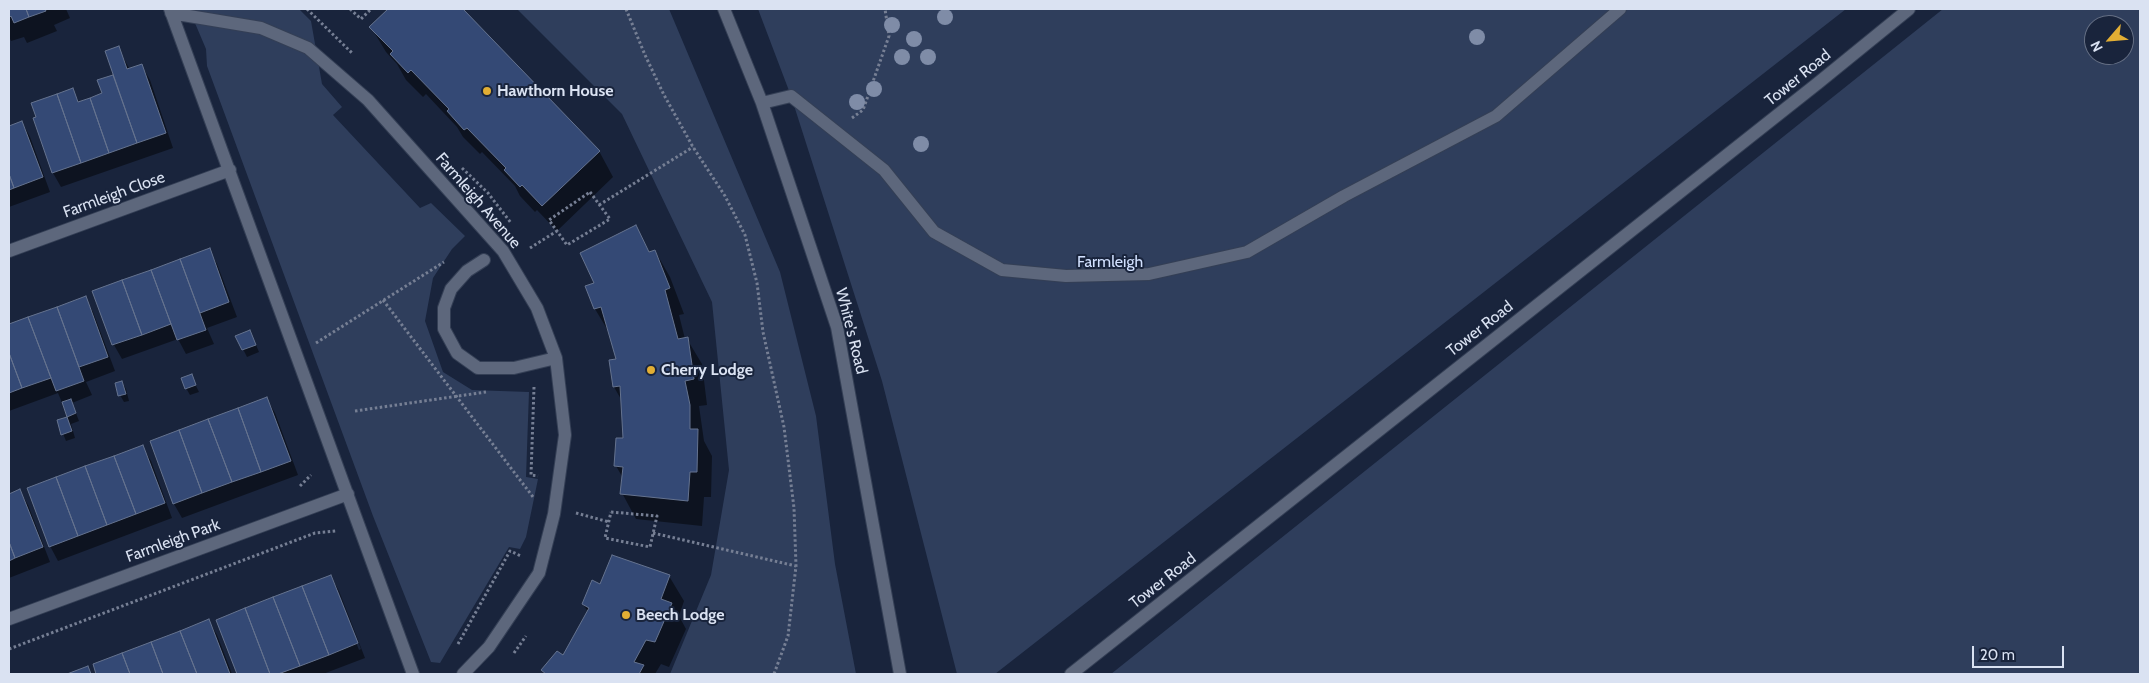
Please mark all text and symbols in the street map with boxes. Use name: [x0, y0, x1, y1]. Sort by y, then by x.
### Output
north arrow: [2084, 15, 2134, 65]
text: N: [2086, 38, 2107, 55]
street label: Tower Road: [1761, 46, 1835, 110]
place label: Hawthorn House: [497, 81, 613, 101]
marker: Hawthorn House: [481, 85, 493, 97]
street label: Farmleigh Avenue: [431, 149, 525, 253]
street label: Farmleigh Close: [60, 168, 168, 222]
park label: Farmleigh: [1077, 252, 1143, 272]
street label: White's Road: [831, 286, 871, 376]
street label: Tower Road: [1443, 297, 1517, 361]
place label: Cherry Lodge: [661, 360, 753, 380]
marker: Cherry Lodge: [645, 364, 657, 376]
street label: Farmleigh Park: [123, 515, 223, 567]
street label: Tower Road: [1126, 549, 1200, 613]
place label: Beech Lodge: [636, 605, 725, 625]
marker: Beech Lodge: [620, 609, 632, 621]
scale bar: [1974, 636, 2066, 668]
text: 20 m: [1980, 646, 2015, 664]

